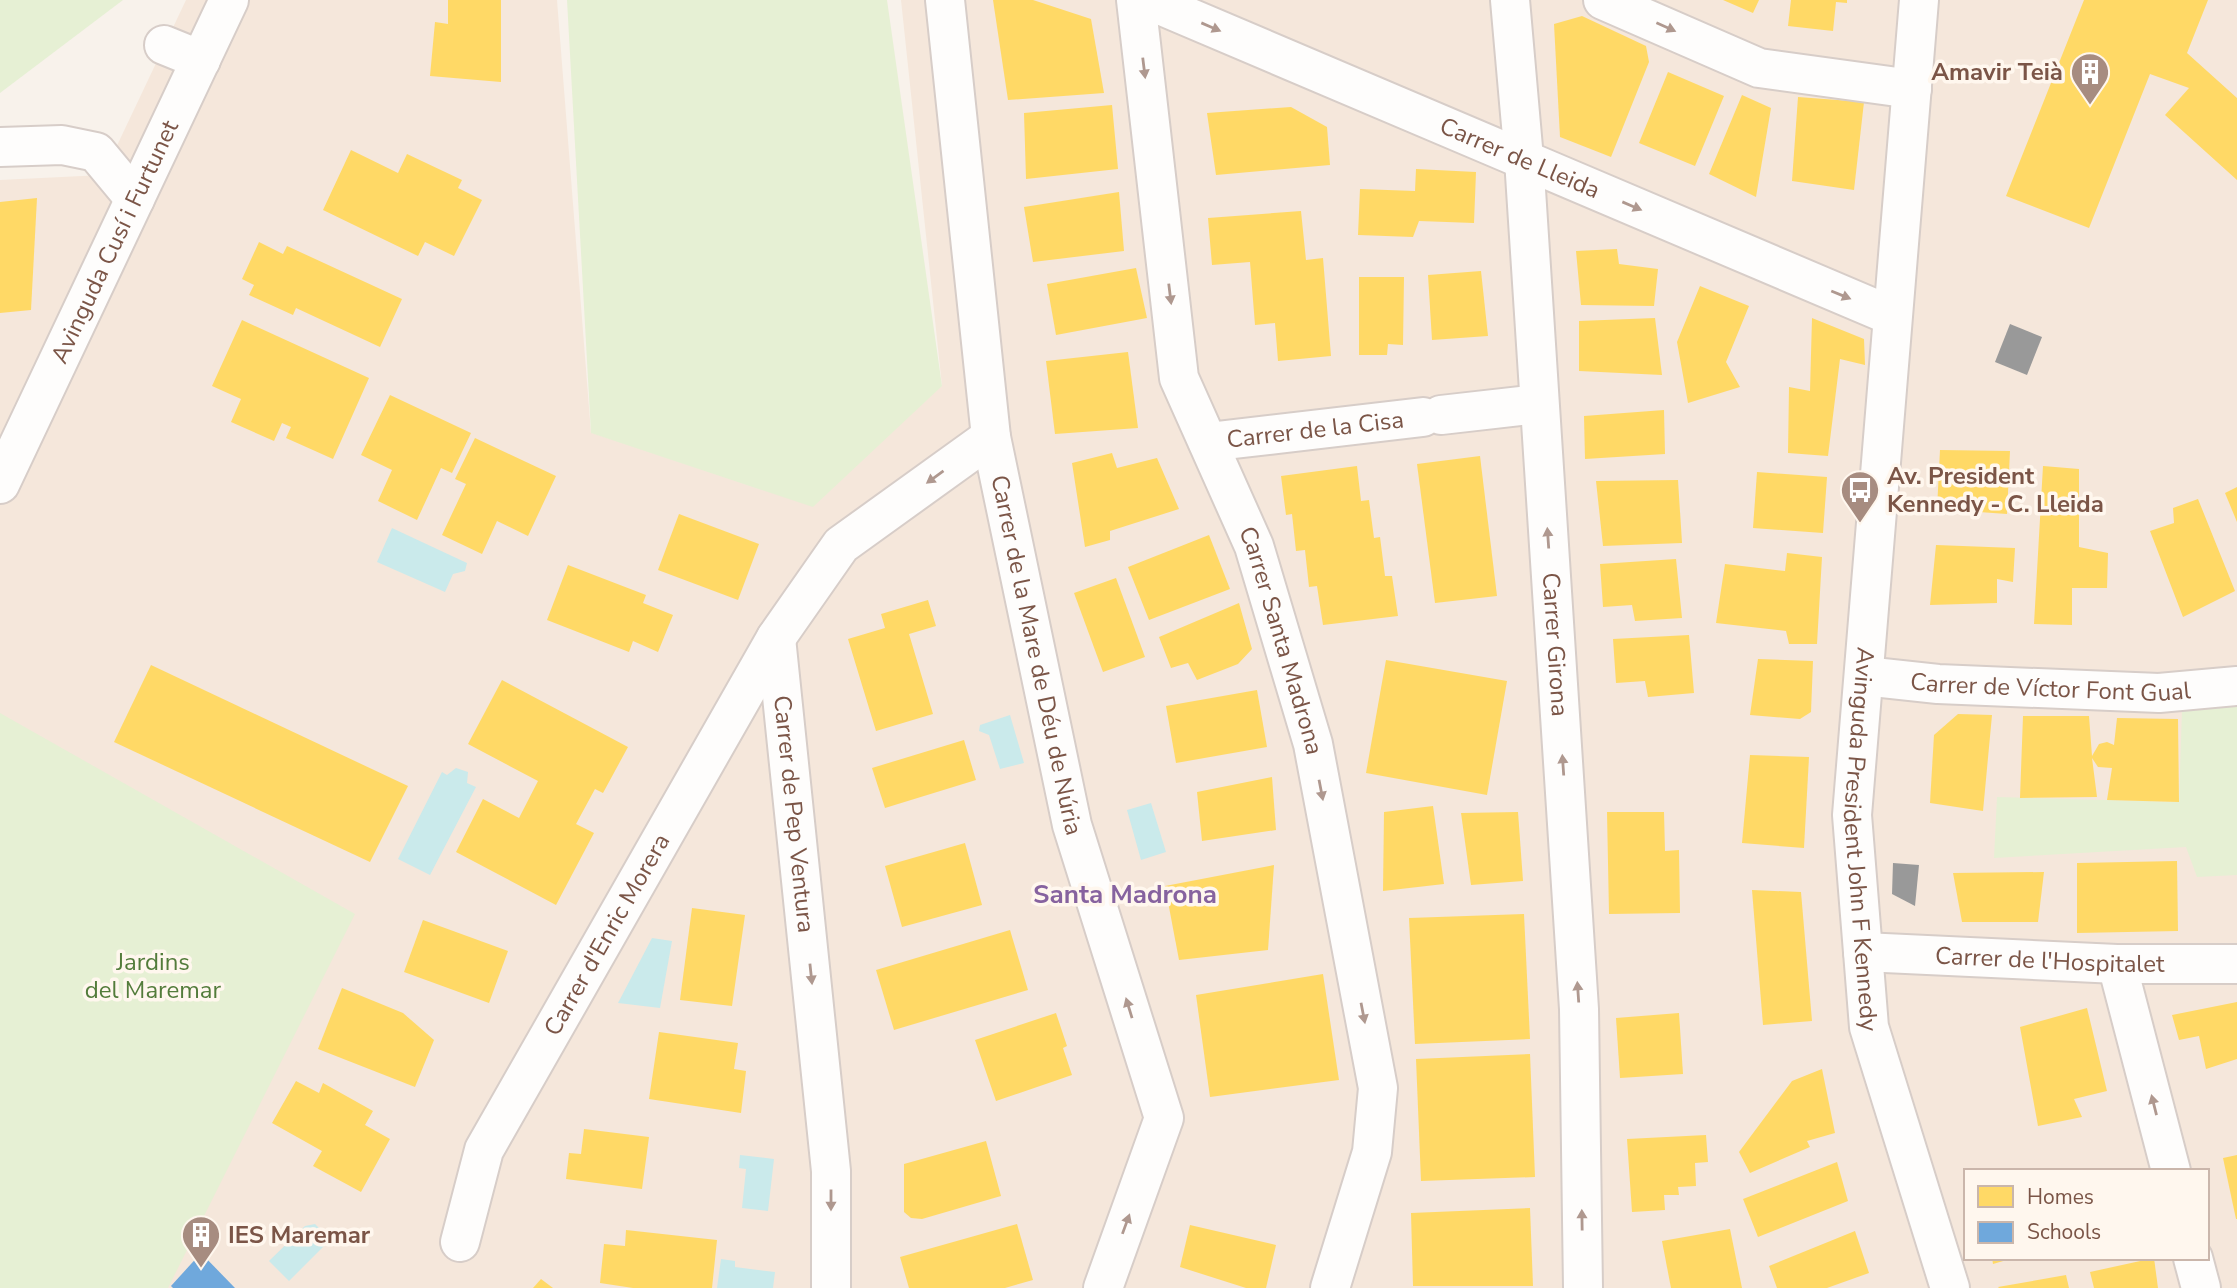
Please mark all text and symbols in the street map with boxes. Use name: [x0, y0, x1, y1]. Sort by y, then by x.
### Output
one-way arrow: [1201, 21, 1222, 32]
one-way arrow: [1656, 22, 1677, 33]
building icon: Amavir Teià: [2069, 51, 2111, 106]
place label: Amavir Teià: [1931, 56, 2063, 88]
one-way arrow: [1138, 57, 1149, 79]
street label: Carrer de Lleida: [1435, 110, 1605, 206]
street label: Avinguda Cusí i Furtunet: [43, 114, 186, 369]
one-way arrow: [1621, 200, 1642, 211]
one-way arrow: [1164, 283, 1175, 305]
one-way arrow: [1831, 289, 1852, 300]
street label: Carrer de la Cisa: [1225, 403, 1406, 456]
place label: Av. President Kennedy - C. Lleida: [1887, 460, 2104, 520]
bus stop icon: Av. President Kennedy - C. Lleida: [1839, 469, 1881, 524]
one-way arrow: [926, 470, 944, 484]
street label: Carrer de la Mare de Déu de Núria: [983, 472, 1090, 839]
street label: Carrer Santa Madrona: [1231, 521, 1331, 757]
one-way arrow: [1542, 527, 1553, 549]
street label: Carrer Girona: [1535, 571, 1576, 717]
street label: Avinguda President John F Kennedy: [1836, 646, 1885, 1033]
street label: Carrer de Víctor Font Gual: [1909, 665, 2192, 709]
street label: Carrer de Pep Ventura: [766, 694, 822, 934]
one-way arrow: [1557, 754, 1568, 776]
one-way arrow: [1316, 779, 1327, 801]
street label: Carrer d'Enric Morera: [536, 828, 677, 1042]
district label: Santa Madrona: [1033, 877, 1217, 912]
street label: Carrer de l'Hospitalet: [1934, 939, 2165, 980]
park label: Jardins del Maremar: [85, 946, 222, 1006]
one-way arrow: [806, 963, 817, 985]
one-way arrow: [1572, 981, 1583, 1003]
one-way arrow: [1124, 998, 1134, 1019]
one-way arrow: [1358, 1002, 1369, 1024]
one-way arrow: [2148, 1094, 2159, 1116]
legend: [1964, 1169, 2209, 1260]
text: Homes: [2027, 1183, 2094, 1211]
one-way arrow: [825, 1190, 837, 1212]
one-way arrow: [1577, 1209, 1588, 1231]
one-way arrow: [1121, 1213, 1132, 1234]
building icon: IES Maremar: [180, 1214, 222, 1269]
text: Schools: [2027, 1218, 2101, 1246]
place label: IES Maremar: [228, 1219, 371, 1251]

